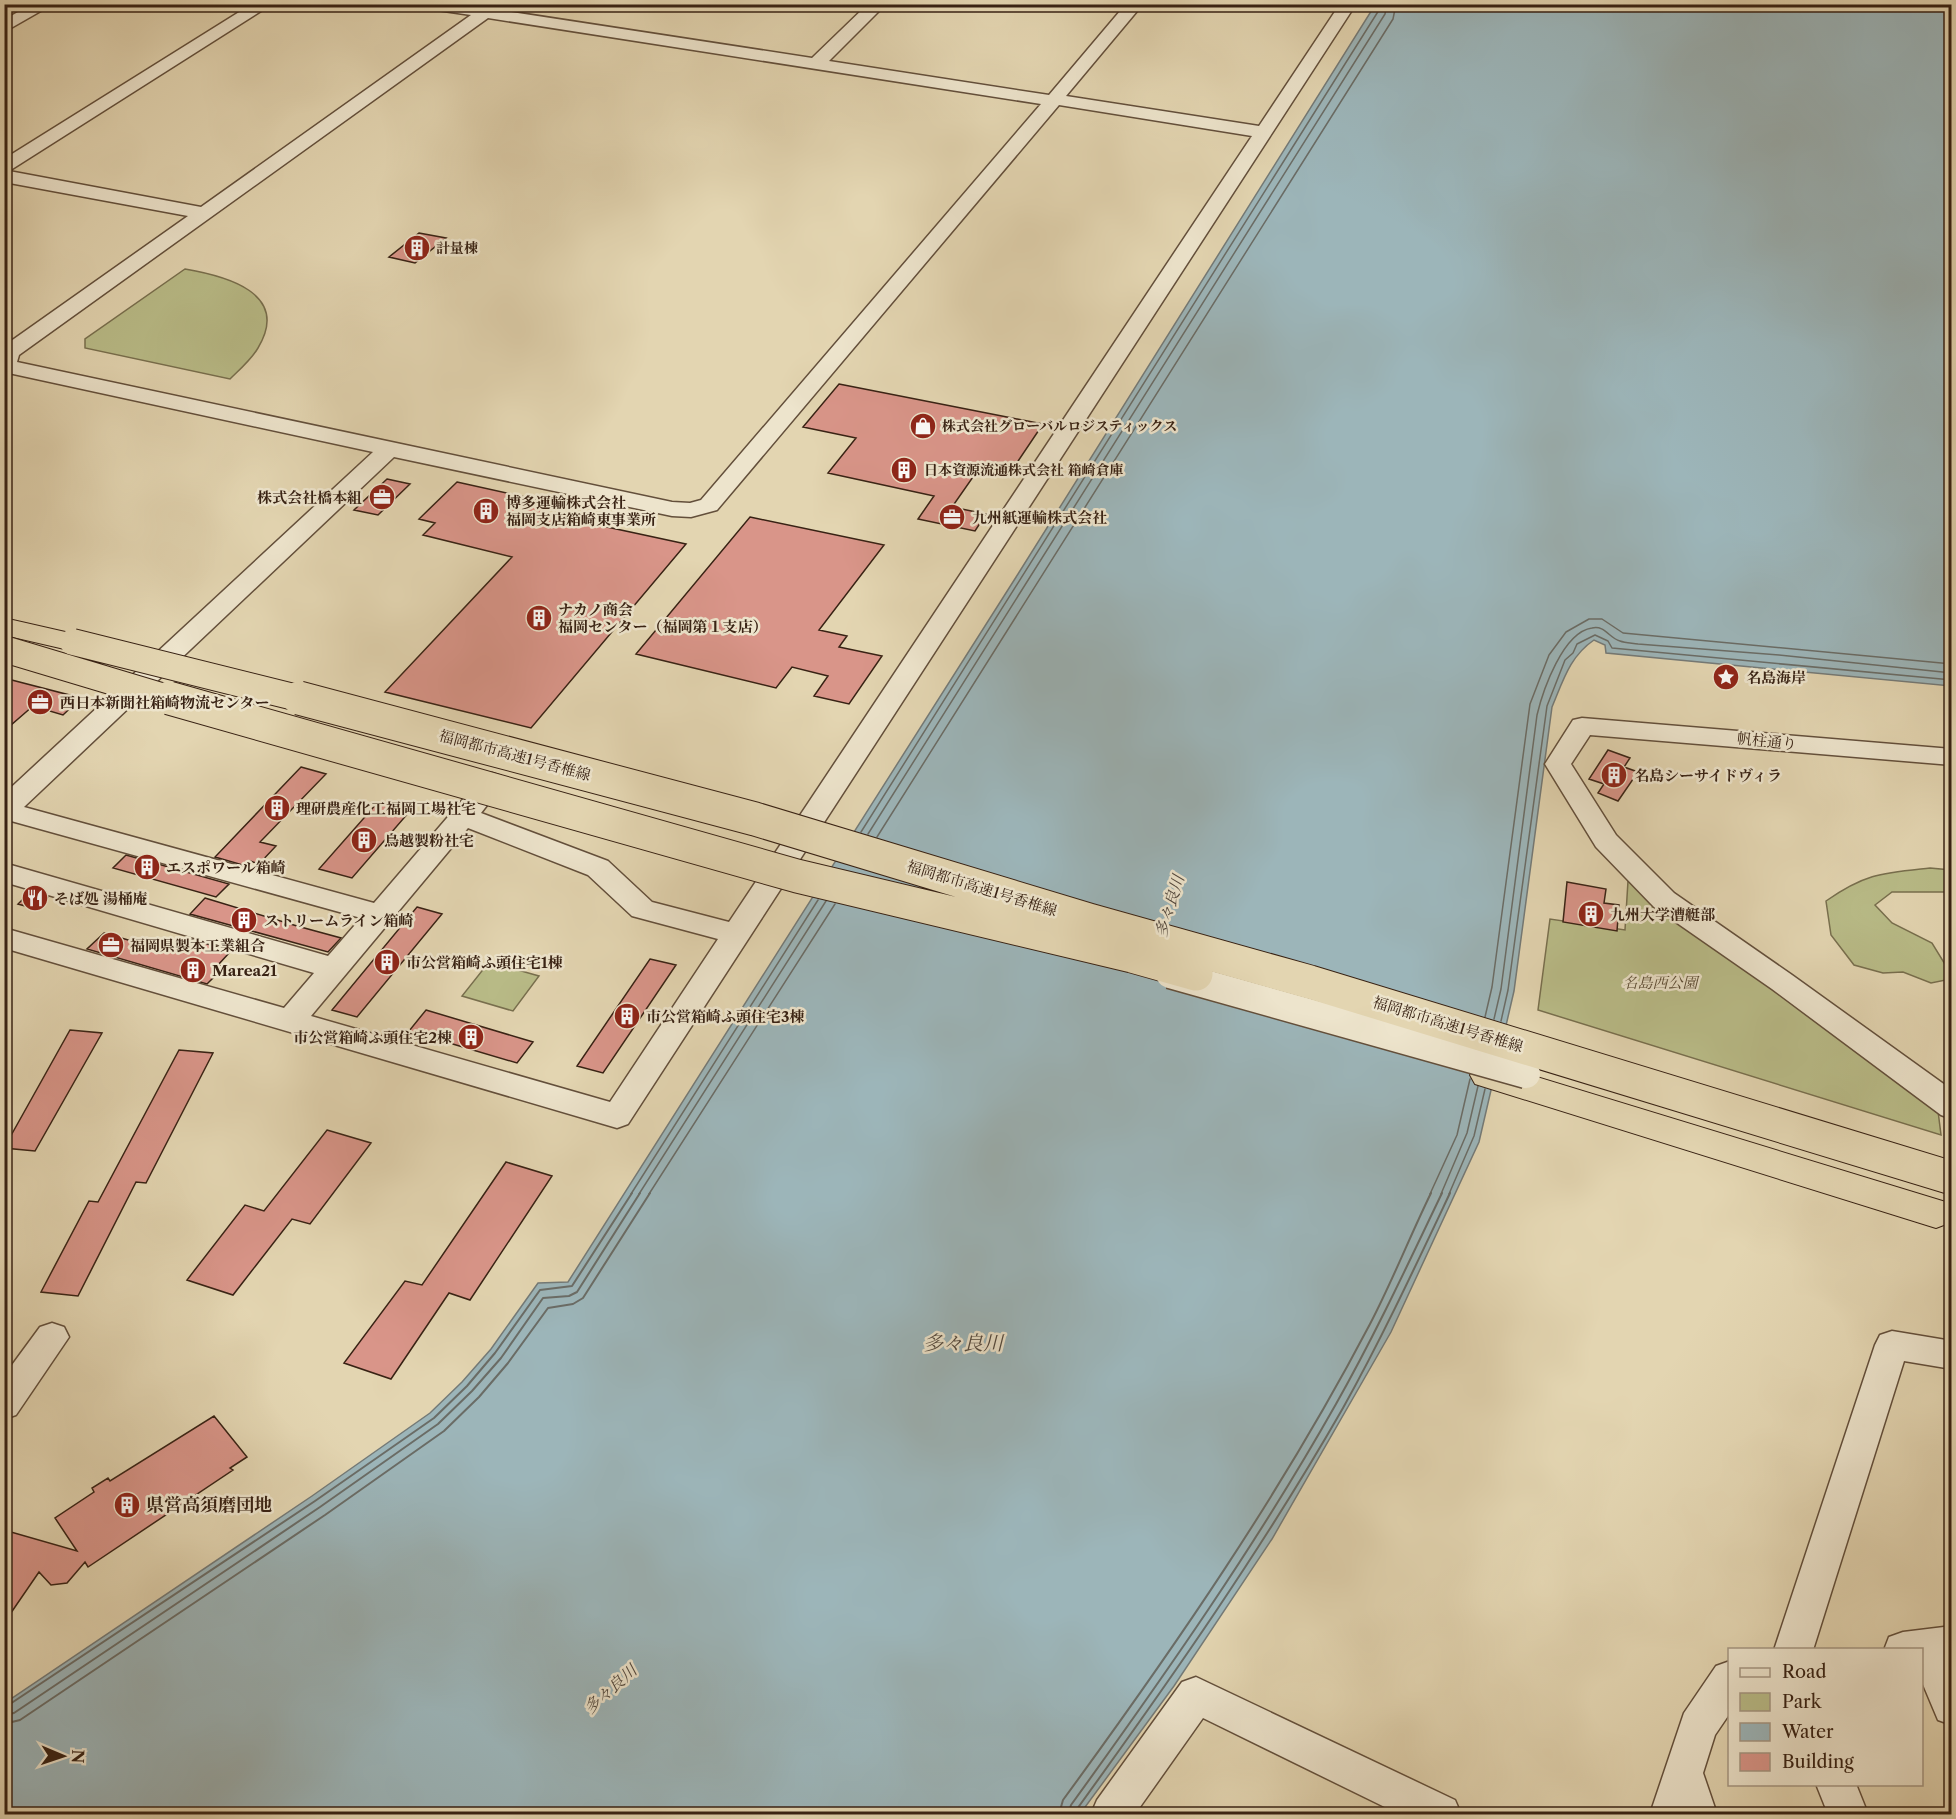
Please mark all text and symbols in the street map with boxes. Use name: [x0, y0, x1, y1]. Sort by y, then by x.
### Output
building icon: 計量棟: [402, 233, 432, 263]
place label: 計量棟: [436, 239, 478, 257]
shop icon: 株式会社グローバルロジスティックス: [908, 411, 938, 441]
place label: 株式会社グローバルロジスティックス: [942, 417, 1177, 435]
building icon: 日本資源流通株式会社 箱崎倉庫: [889, 455, 919, 485]
place label: 日本資源流通株式会社 箱崎倉庫: [924, 461, 1124, 479]
office icon: 株式会社橋本組: [367, 482, 397, 512]
place label: 株式会社橋本組: [257, 488, 362, 507]
place label: 博多運輸株式会社 福岡支店箱崎東事業所: [506, 493, 656, 529]
building icon: 博多運輸株式会社 福岡支店箱崎東事業所: [471, 496, 501, 526]
office icon: 九州紙運輸株式会社: [937, 502, 967, 532]
place label: 九州紙運輸株式会社: [972, 508, 1107, 527]
place label: ナカノ商会 福岡センター（福岡第１支店）: [558, 600, 767, 636]
building icon: ナカノ商会 福岡センター（福岡第１支店）: [524, 603, 554, 633]
place icon: 名島海岸: [1711, 662, 1741, 692]
place label: 名島海岸: [1746, 668, 1806, 687]
office icon: 西日本新聞社箱崎物流センター: [25, 687, 55, 717]
place label: 西日本新聞社箱崎物流センター: [60, 693, 269, 712]
street label: 福岡都市高速1号香椎線: [437, 726, 593, 784]
street label: 帆柱通り: [1736, 728, 1798, 754]
building icon: 名島シーサイドヴィラ: [1599, 760, 1629, 790]
place label: 名島シーサイドヴィラ: [1634, 766, 1782, 785]
building icon: 理研農産化工福岡工場社宅: [262, 793, 292, 823]
place label: 理研農産化工福岡工場社宅: [296, 799, 476, 818]
building icon: 鳥越製粉社宅: [349, 825, 379, 855]
place label: 鳥越製粉社宅: [384, 831, 474, 850]
building icon: エスポワール箱崎: [132, 852, 162, 882]
street label: 福岡都市高速1号香椎線: [904, 856, 1060, 920]
place label: エスポワール箱崎: [166, 858, 286, 877]
water label: 多々良川: [1150, 871, 1189, 940]
restaurant icon: そば処 湯桶庵: [20, 883, 50, 913]
place label: そば処 湯桶庵: [54, 889, 148, 908]
building icon: 九州大学漕艇部: [1576, 899, 1606, 929]
building icon: ストリームライン箱崎: [229, 905, 259, 935]
place label: 九州大学漕艇部: [1610, 905, 1716, 924]
place label: ストリームライン箱崎: [264, 911, 414, 930]
office icon: 福岡県製本工業組合: [96, 930, 126, 960]
place label: 福岡県製本工業組合: [130, 936, 265, 955]
building icon: 市公営箱崎ふ頭住宅1棟: [372, 947, 402, 977]
place label: 市公営箱崎ふ頭住宅1棟: [406, 953, 563, 972]
building icon: Marea21: [178, 955, 208, 985]
place label: Marea21: [212, 961, 277, 980]
park label: 名島西公園: [1622, 973, 1700, 992]
street label: 福岡都市高速1号香椎線: [1370, 992, 1526, 1056]
building icon: 市公営箱崎ふ頭住宅3棟: [612, 1001, 642, 1031]
place label: 市公営箱崎ふ頭住宅3棟: [646, 1007, 804, 1026]
building icon: 市公営箱崎ふ頭住宅2棟: [456, 1022, 486, 1052]
place label: 市公営箱崎ふ頭住宅2棟: [293, 1028, 452, 1047]
water label: 多々良川: [923, 1331, 1005, 1355]
building icon: 県営高須磨団地: [112, 1490, 142, 1520]
place label: 県営高須磨団地: [146, 1494, 272, 1516]
legend: [1728, 1648, 1923, 1786]
water label: 多々良川: [580, 1659, 642, 1718]
text: Road: [1782, 1661, 1827, 1683]
text: Park: [1782, 1691, 1823, 1713]
text: Water: [1781, 1721, 1834, 1743]
north arrow: [33, 1726, 93, 1786]
text: N: [68, 1749, 88, 1764]
text: Building: [1782, 1751, 1854, 1773]

